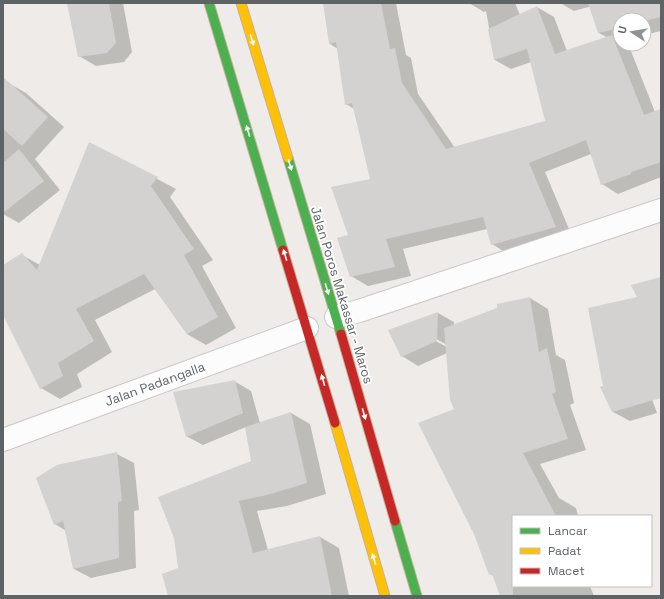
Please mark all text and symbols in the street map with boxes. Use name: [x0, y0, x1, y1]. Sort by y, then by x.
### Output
north arrow: [612, 12, 652, 52]
text: U: [615, 25, 630, 35]
one-way arrow: [249, 35, 255, 47]
one-way arrow: [245, 125, 251, 137]
one-way arrow: [287, 159, 293, 171]
street label: Jalan Poros Makassar - Maros: [307, 204, 377, 386]
one-way arrow: [282, 249, 288, 261]
one-way arrow: [324, 283, 330, 295]
street label: Jalan Padangalla: [103, 358, 208, 410]
one-way arrow: [319, 374, 325, 386]
one-way arrow: [361, 408, 367, 420]
legend: [512, 515, 652, 587]
text: Lancar: [548, 523, 588, 539]
text: Padat: [548, 543, 582, 559]
one-way arrow: [371, 552, 377, 564]
text: Macet: [548, 563, 585, 579]

